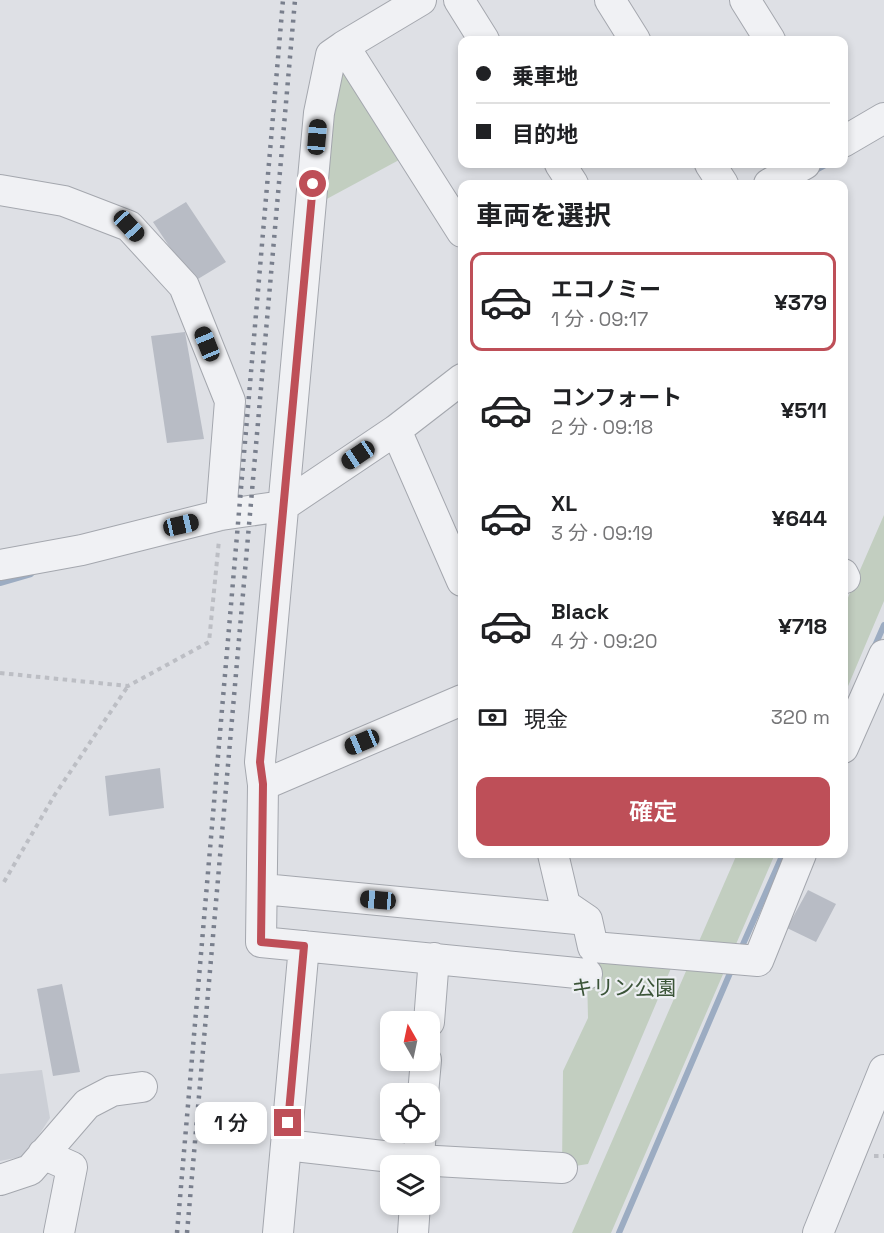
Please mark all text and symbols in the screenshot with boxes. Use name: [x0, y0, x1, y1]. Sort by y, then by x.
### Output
text: 乗車地: [512, 62, 578, 90]
car: [306, 118, 328, 156]
text: 目的地: [512, 120, 578, 148]
route start: [299, 170, 326, 197]
text: 車両を選択: [476, 198, 611, 233]
car: [110, 207, 148, 245]
icon: car: [479, 275, 533, 329]
text: エコノミー: [551, 275, 661, 303]
text: ¥379: [774, 288, 827, 316]
text: 1 分 · 09:17: [551, 306, 648, 332]
car: [192, 324, 222, 364]
icon: car: [479, 383, 533, 437]
text: コンフォート: [551, 383, 682, 411]
text: ¥511: [781, 396, 827, 424]
text: 2 分 · 09:18: [551, 414, 653, 440]
car: [338, 437, 378, 473]
text: XL: [551, 489, 577, 517]
icon: car: [479, 491, 533, 545]
text: ¥644: [772, 504, 827, 532]
car: [161, 512, 201, 538]
text: 3 分 · 09:19: [551, 520, 653, 546]
text: Black: [551, 597, 609, 625]
icon: car: [479, 599, 533, 653]
text: ¥718: [778, 612, 827, 640]
text: 4 分 · 09:20: [551, 628, 658, 654]
icon: cash: [476, 701, 509, 734]
text: 320 m: [771, 704, 830, 730]
text: 現金: [524, 705, 568, 733]
car: [342, 727, 382, 757]
button: 確定: [476, 777, 830, 846]
car: [359, 889, 397, 911]
park label: キリン公園: [572, 974, 677, 1001]
north arrow: [380, 1011, 440, 1071]
map controls: [380, 1011, 440, 1215]
button: locate: [380, 1083, 440, 1143]
callout: 1 分: [195, 1102, 267, 1144]
route end: [274, 1109, 301, 1136]
text: 1 分: [214, 1110, 248, 1136]
button: layers: [380, 1155, 440, 1215]

